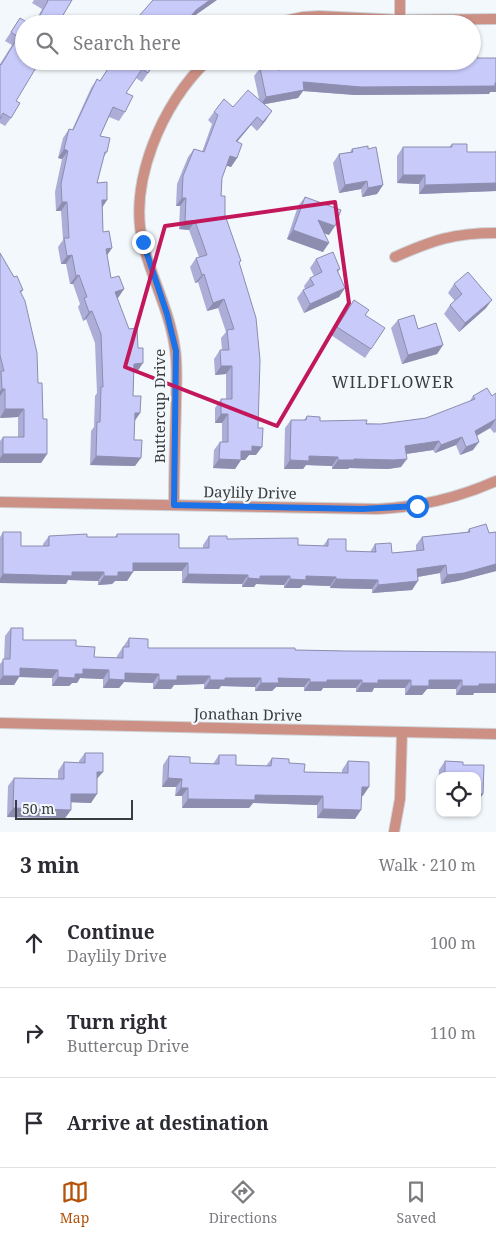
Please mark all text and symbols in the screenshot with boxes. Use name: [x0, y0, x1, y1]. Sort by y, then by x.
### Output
search box: [15, 15, 481, 70]
icon: search: [33, 29, 61, 57]
text: Search here: [73, 30, 181, 56]
route end: [132, 231, 155, 254]
street label: Buttercup Drive: [149, 349, 169, 463]
district label: WILDFLOWER: [332, 371, 454, 393]
street label: Daylily Drive: [203, 481, 297, 503]
route start: [406, 495, 429, 518]
street label: Jonathan Drive: [193, 703, 302, 725]
map controls: [436, 772, 481, 817]
button: locate: [436, 772, 481, 817]
scale bar: [15, 797, 132, 820]
text: 50 m: [22, 799, 55, 818]
text: 3 min: [20, 851, 79, 879]
text: Walk · 210 m: [379, 854, 476, 876]
text: Continue: [67, 919, 155, 945]
icon: ahead: [20, 929, 48, 957]
text: 100 m: [430, 932, 476, 954]
text: Daylily Drive: [67, 945, 167, 967]
text: Turn right: [67, 1009, 167, 1035]
icon: right: [20, 1019, 48, 1047]
text: 110 m: [430, 1022, 476, 1044]
text: Buttercup Drive: [67, 1035, 189, 1057]
icon: arrive: [20, 1109, 48, 1137]
text: Arrive at destination: [67, 1110, 269, 1136]
tab: Map: [60, 1178, 89, 1227]
tab: Directions: [209, 1178, 277, 1227]
tab: Saved: [397, 1178, 436, 1227]

